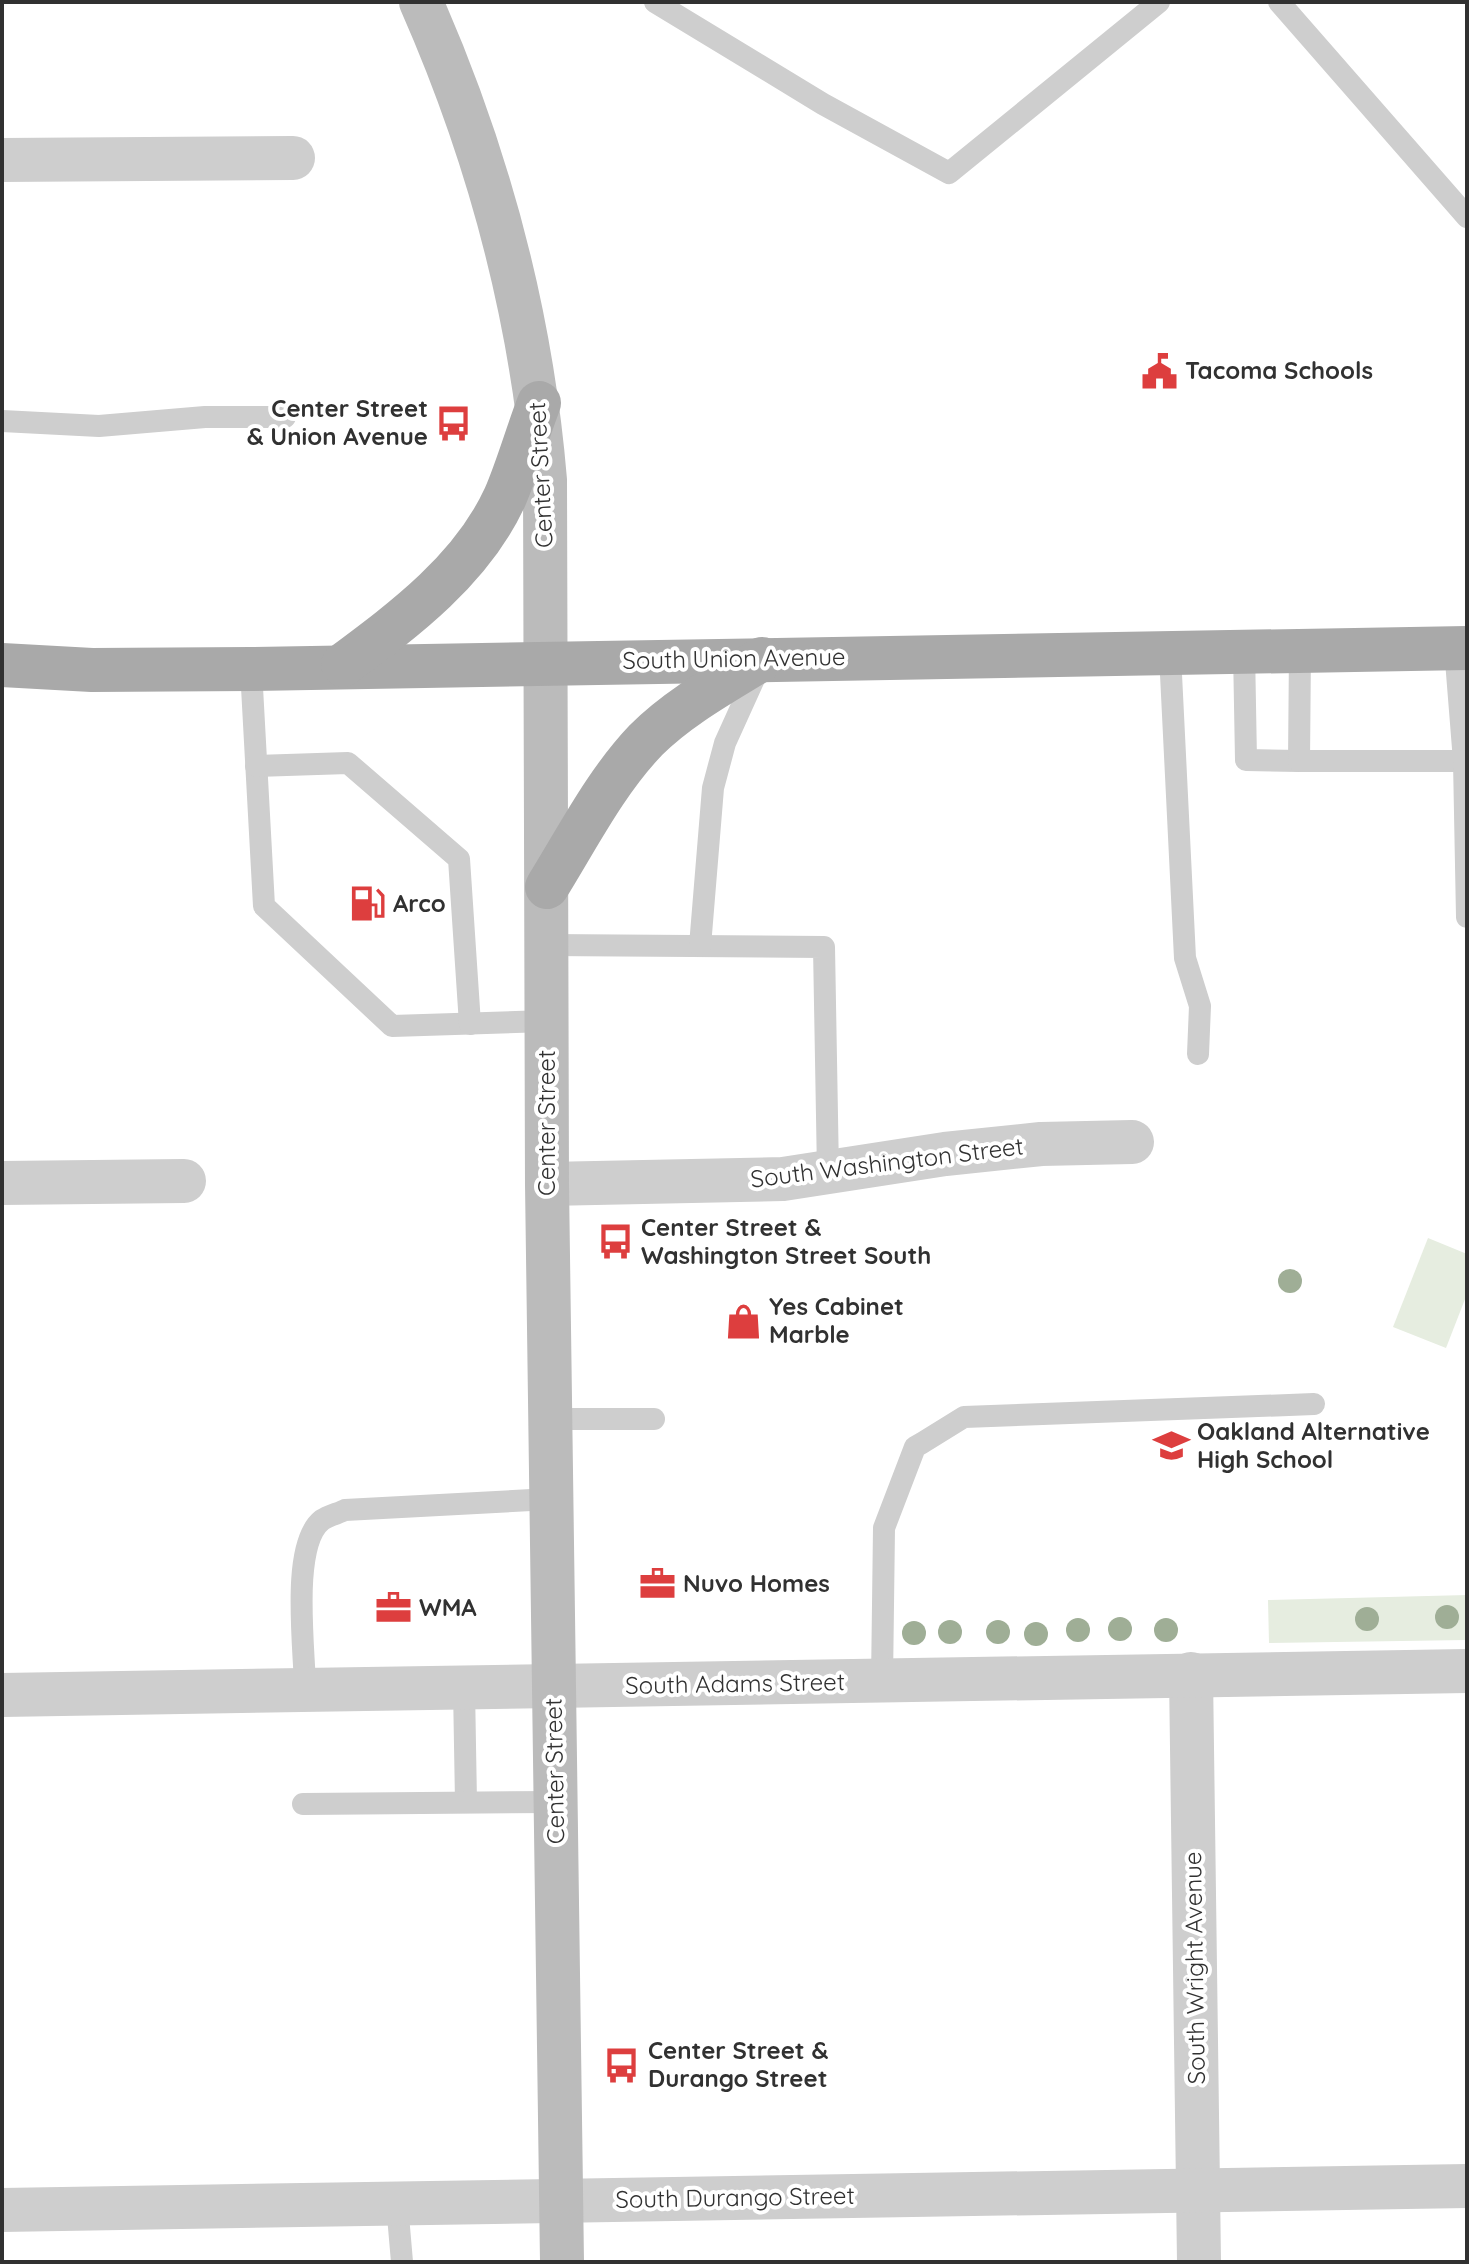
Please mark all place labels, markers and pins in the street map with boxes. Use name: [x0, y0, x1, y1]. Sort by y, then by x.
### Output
public building icon: Tacoma Schools: [1140, 352, 1178, 390]
place label: Tacoma Schools: [1185, 355, 1373, 385]
place label: Center Street & Union Avenue: [247, 393, 428, 451]
bus stop icon: Center Street & Union Avenue: [435, 404, 473, 442]
fuel station icon: Arco: [348, 885, 386, 923]
place label: Arco: [393, 888, 446, 918]
place label: Center Street & Washington Street South: [641, 1212, 931, 1270]
bus stop icon: Center Street & Washington Street South: [596, 1223, 634, 1261]
place label: Yes Cabinet Marble: [769, 1291, 904, 1349]
shop icon: Yes Cabinet Marble: [724, 1302, 762, 1340]
place label: Oakland Alternative High School: [1197, 1416, 1430, 1474]
school or university icon: Oakland Alternative High School: [1152, 1427, 1190, 1465]
office icon: Nuvo Homes: [638, 1565, 676, 1603]
place label: Nuvo Homes: [683, 1568, 830, 1598]
office icon: WMA: [374, 1589, 412, 1627]
place label: WMA: [419, 1592, 477, 1622]
place label: Center Street & Durango Street: [648, 2035, 828, 2093]
bus stop icon: Center Street & Durango Street: [603, 2046, 641, 2084]

